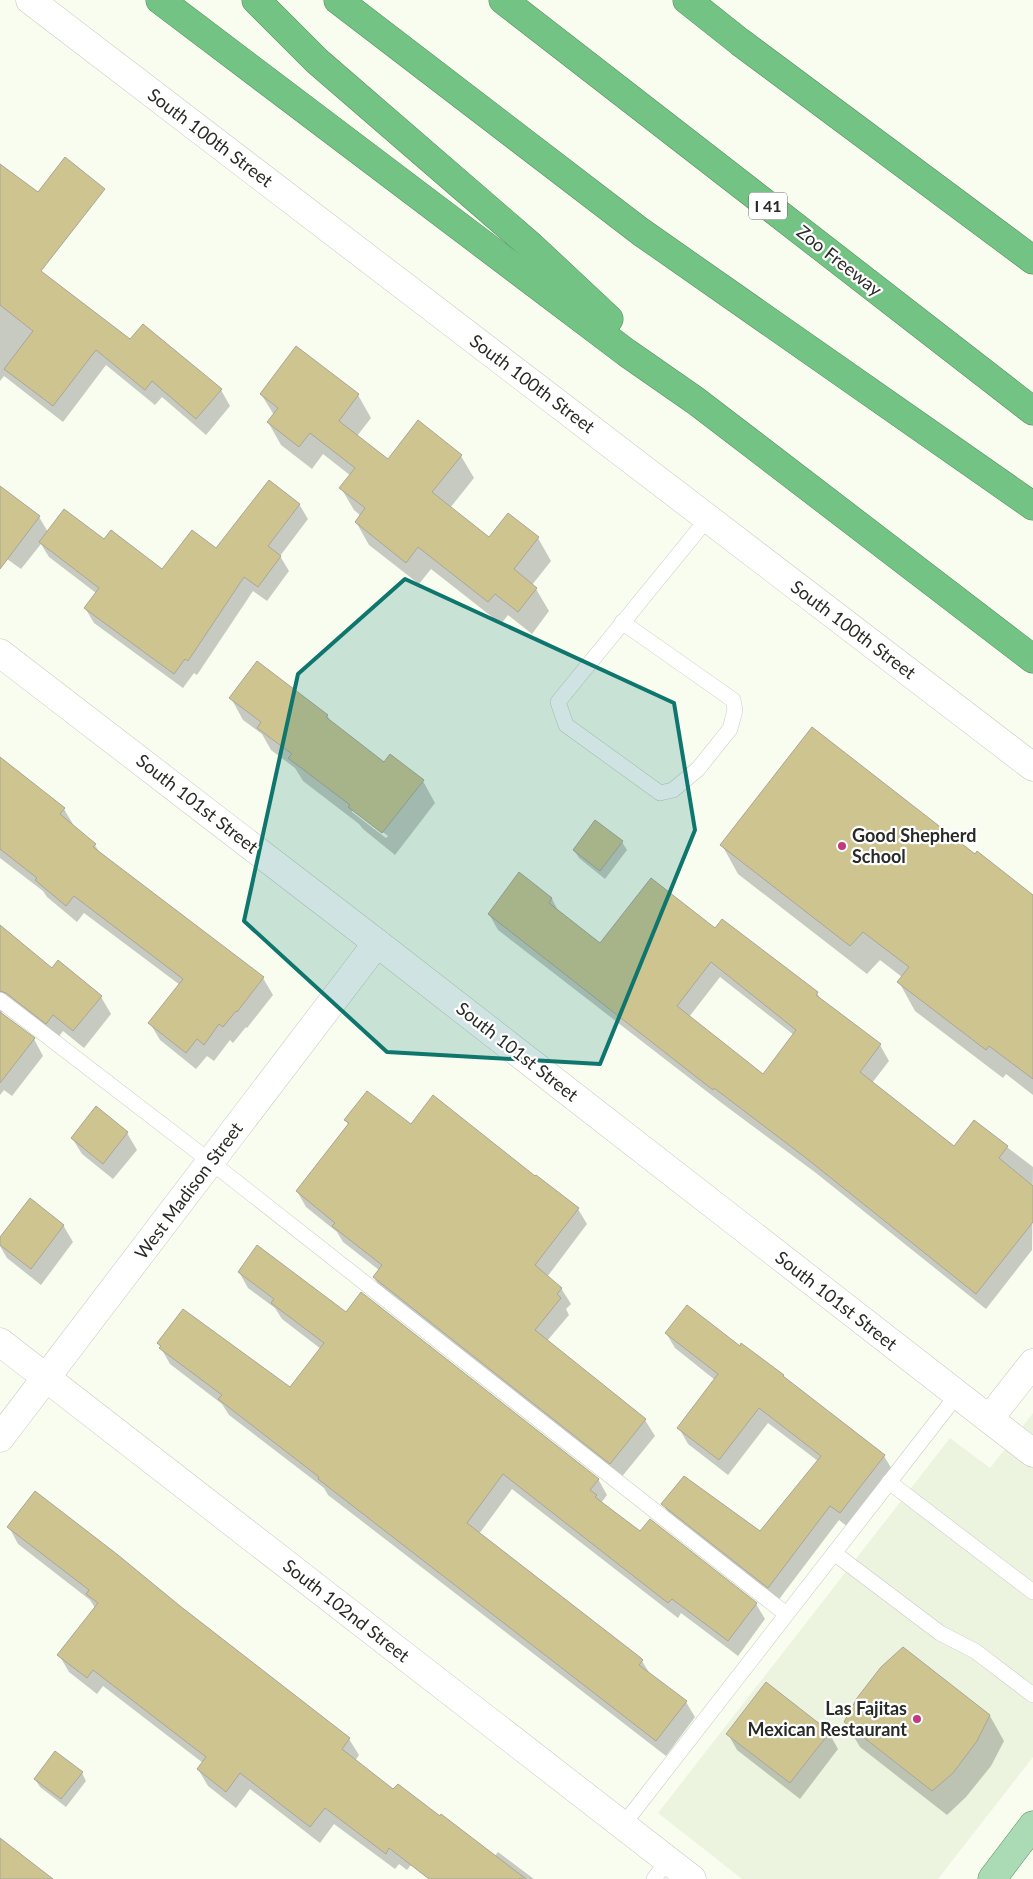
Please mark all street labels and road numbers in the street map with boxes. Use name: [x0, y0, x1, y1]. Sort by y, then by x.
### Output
street label: South 100th Street: [144, 83, 278, 192]
road number: I 41: [749, 192, 787, 220]
street label: Zoo Freeway: [793, 220, 887, 301]
street label: South 100th Street: [466, 329, 600, 438]
street label: South 100th Street: [787, 575, 921, 684]
street label: South 101st Street: [132, 749, 263, 858]
street label: South 101st Street: [452, 997, 583, 1106]
street label: West Madison Street: [130, 1117, 247, 1263]
street label: South 101st Street: [771, 1246, 902, 1355]
street label: South 102nd Street: [279, 1554, 415, 1667]

